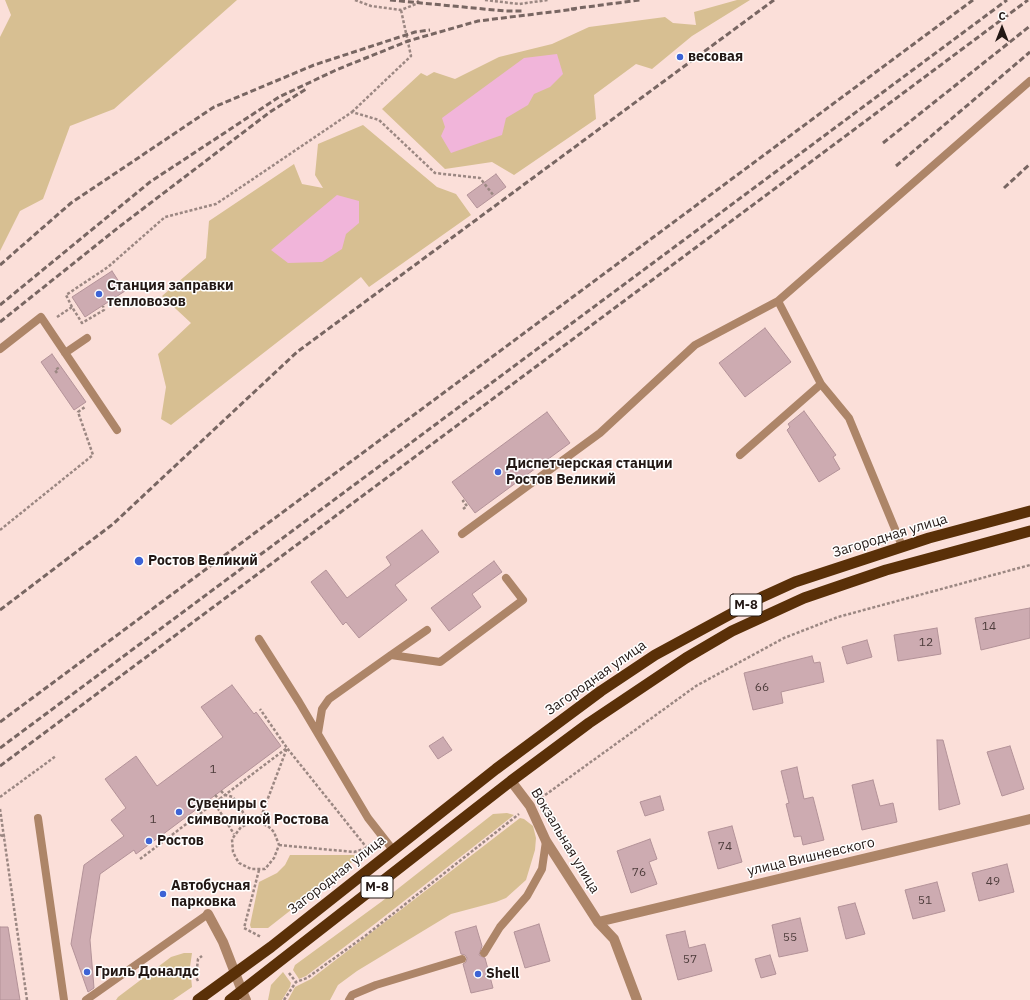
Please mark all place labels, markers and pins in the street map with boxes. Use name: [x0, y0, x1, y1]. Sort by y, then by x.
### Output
place label: весовая: [688, 49, 743, 65]
marker: весовая: [675, 52, 685, 62]
place label: Станция заправки тепловозов: [107, 278, 234, 310]
marker: Станция заправки тепловозов: [94, 289, 104, 299]
place label: Диспетчерская станции Ростов Великий: [506, 456, 672, 488]
marker: Диспетчерская станции Ростов Великий: [493, 467, 503, 477]
place label: Ростов Великий: [148, 553, 258, 569]
marker: Ростов Великий: [133, 555, 145, 567]
place label: Сувениры с символикой Ростова: [187, 796, 329, 828]
marker: Сувениры с символикой Ростова: [174, 807, 184, 817]
place label: Ростов: [157, 833, 204, 849]
marker: Ростов: [144, 836, 154, 846]
place label: Автобусная парковка: [171, 878, 250, 910]
marker: Автобусная парковка: [158, 889, 168, 899]
place label: Гриль Доналдс: [95, 964, 199, 980]
place label: Shell: [486, 966, 519, 982]
marker: Гриль Доналдс: [82, 967, 92, 977]
marker: Shell: [473, 969, 483, 979]

